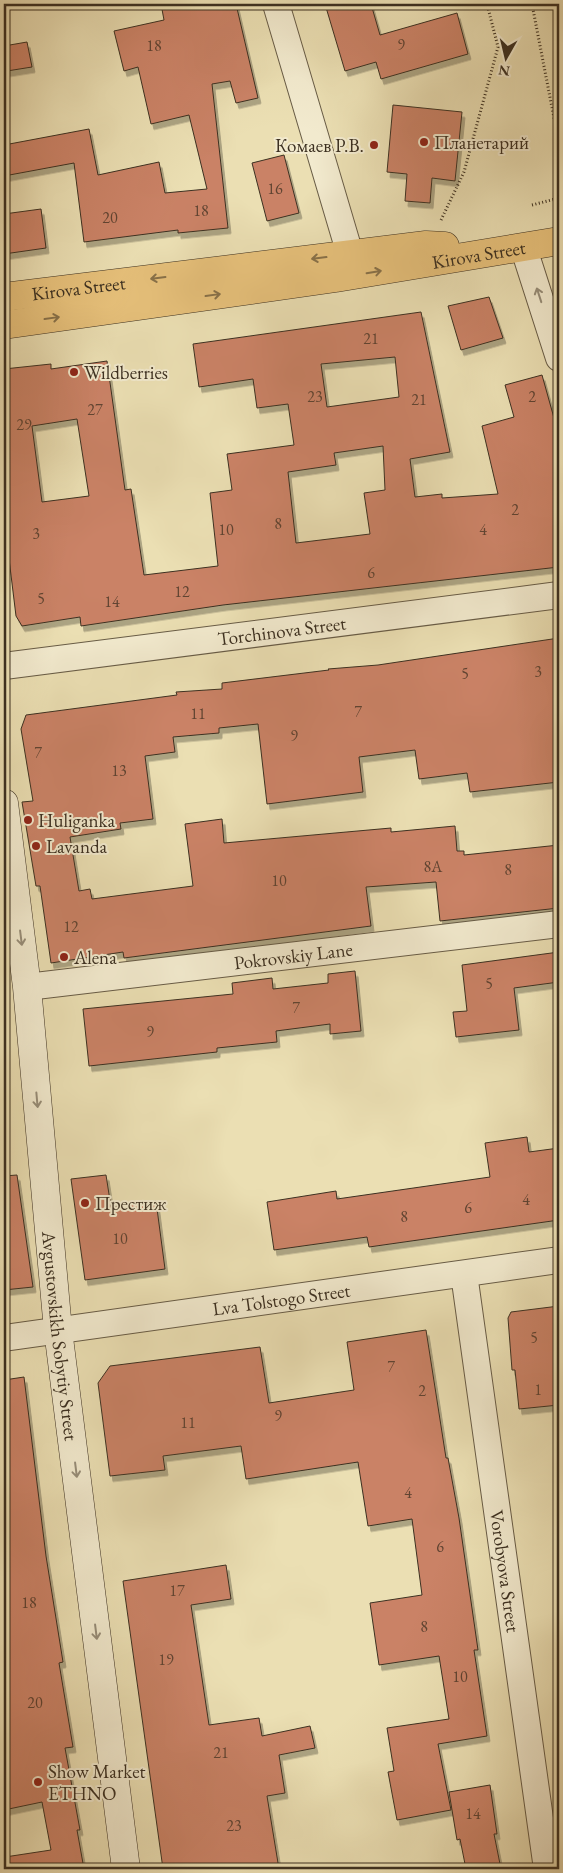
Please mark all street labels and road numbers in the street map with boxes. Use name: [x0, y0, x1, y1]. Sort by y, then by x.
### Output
street label: Kirova Street: [430, 235, 527, 275]
street label: Kirova Street: [30, 270, 127, 306]
street label: Torchinova Street: [216, 610, 347, 652]
street label: Pokrovskiy Lane: [232, 937, 354, 975]
street label: Avgustovskikh Sobytiy Street: [36, 1229, 84, 1442]
street label: Lva Tolstogo Street: [211, 1277, 352, 1322]
street label: Vorobyova Street: [484, 1508, 526, 1634]

